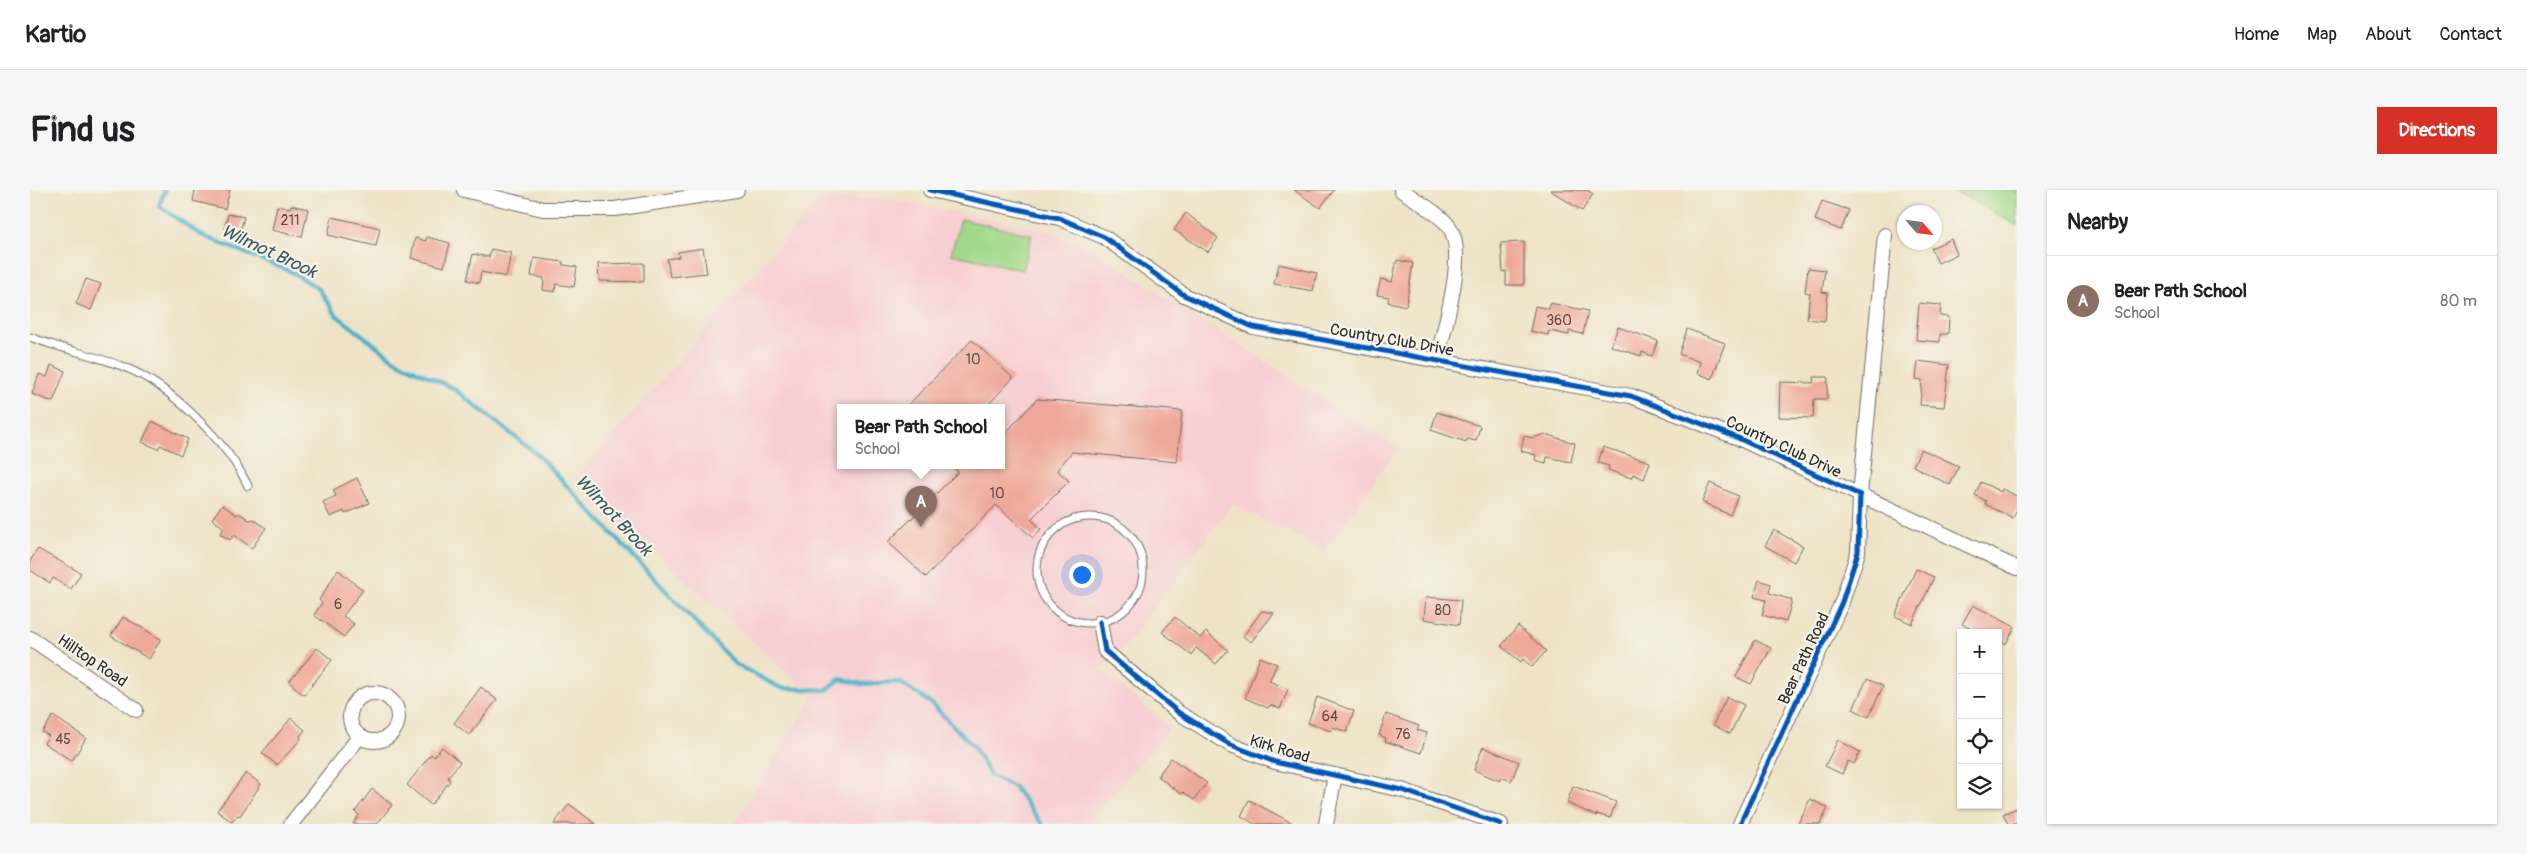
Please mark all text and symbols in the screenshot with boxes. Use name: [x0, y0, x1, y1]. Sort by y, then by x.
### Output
text: Kartio: [25, 20, 86, 49]
text: Home: [2234, 23, 2279, 46]
text: Map: [2307, 23, 2337, 46]
text: About: [2365, 23, 2411, 46]
text: Contact: [2439, 23, 2502, 46]
button: Directions: [2377, 107, 2497, 154]
text: Find us: [30, 108, 135, 152]
north arrow: [1897, 205, 1942, 250]
text: Nearby: [2067, 209, 2128, 236]
house number: 211: [281, 212, 299, 229]
water label: Wilmot Brook: [217, 219, 322, 284]
text: Bear Path School: [2114, 279, 2247, 303]
text: A: [2078, 291, 2088, 311]
text: 80 m: [2440, 291, 2477, 311]
text: School: [2114, 303, 2160, 323]
house number: 360: [1546, 312, 1572, 329]
street label: Country Club Drive: [1328, 319, 1455, 361]
house number: 10: [965, 351, 981, 368]
popup: [837, 404, 1005, 469]
street label: Country Club Drive: [1723, 411, 1845, 482]
text: Bear Path School: [854, 415, 988, 439]
text: School: [854, 439, 900, 459]
water label: Wilmot Brook: [570, 470, 658, 562]
house number: 10: [989, 485, 1005, 502]
pin: A: [905, 486, 937, 527]
your location: [1069, 562, 1095, 588]
house number: 6: [334, 596, 342, 613]
house number: 80: [1435, 602, 1451, 619]
street label: Bear Path Road: [1774, 609, 1834, 708]
map controls: [1957, 629, 2002, 809]
button: +: [1957, 629, 2002, 674]
street label: Hilltop Road: [54, 630, 131, 691]
button: −: [1957, 674, 2002, 719]
house number: 64: [1322, 708, 1338, 725]
button: locate: [1957, 719, 2002, 764]
house number: 76: [1395, 726, 1411, 743]
street label: Kirk Road: [1247, 730, 1312, 768]
house number: 45: [55, 731, 71, 748]
button: layers: [1957, 764, 2002, 809]

